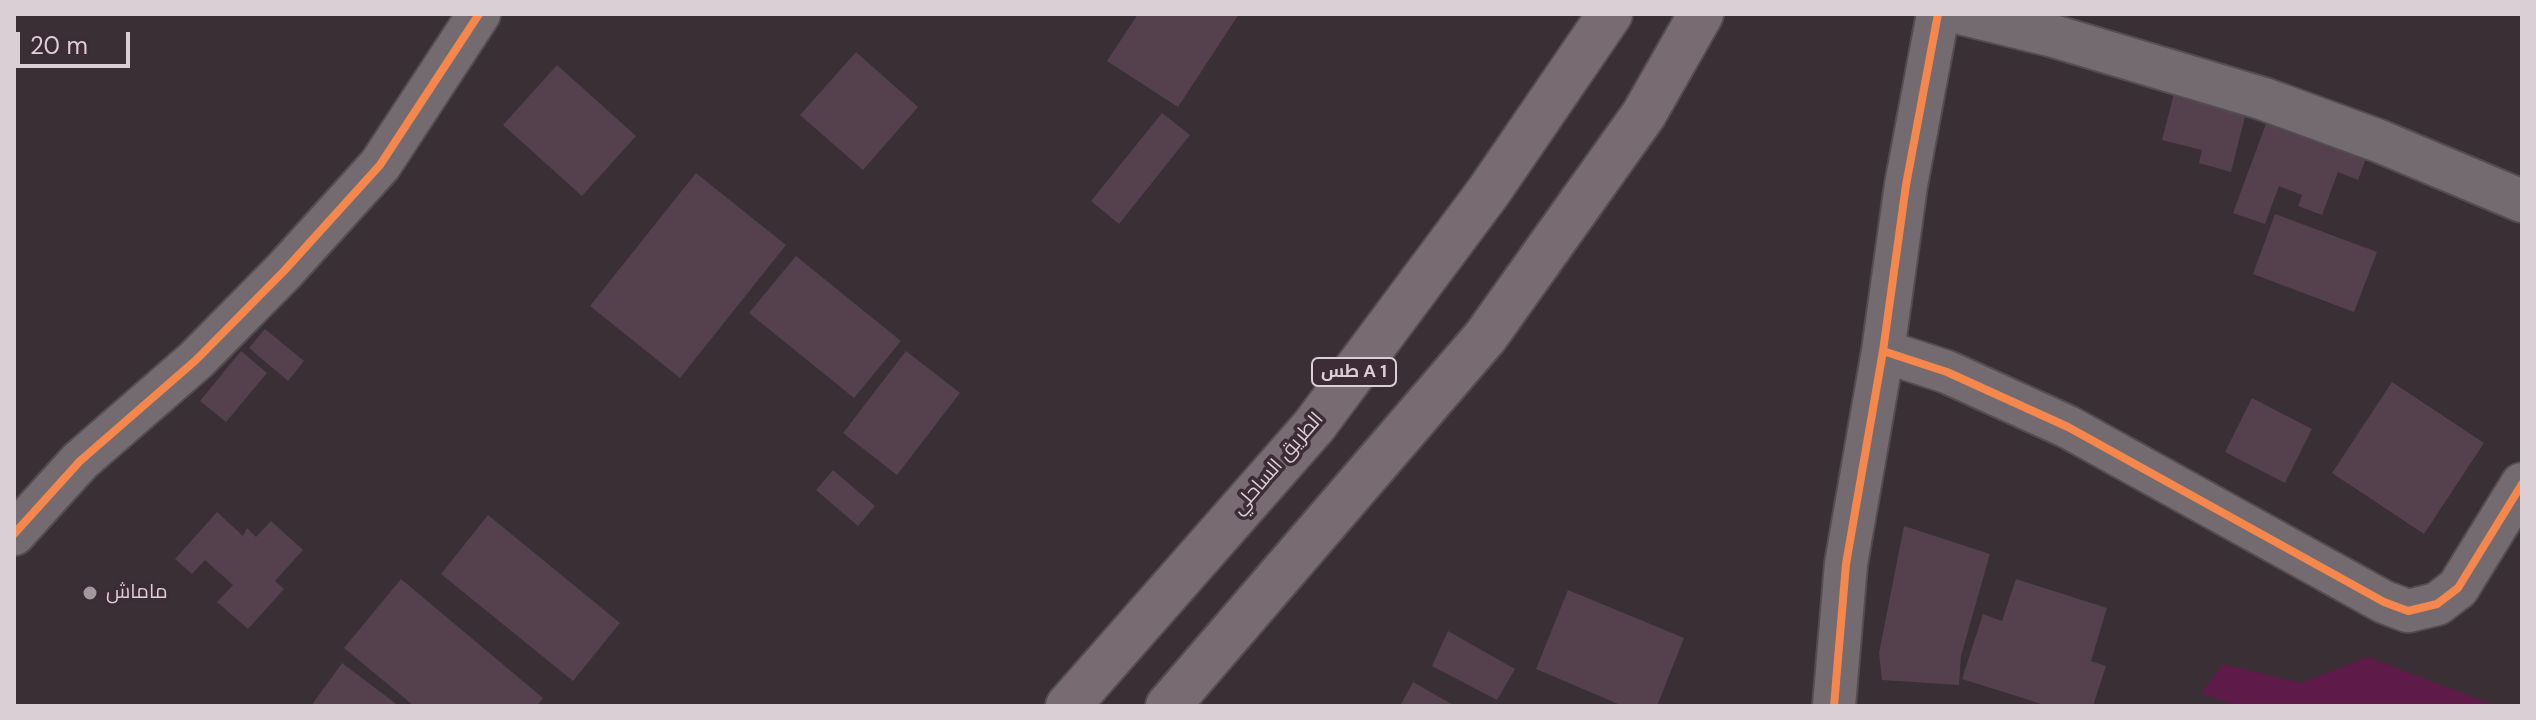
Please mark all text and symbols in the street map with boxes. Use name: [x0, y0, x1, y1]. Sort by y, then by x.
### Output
scale bar: [20, 16, 134, 66]
text: 20 m: [30, 30, 88, 61]
road number: طس A 1: [1312, 358, 1396, 386]
street label: الطريق الساحلي: [1227, 408, 1329, 520]
place label: ماماش: [106, 581, 168, 605]
marker: ماماش: [81, 584, 99, 602]

